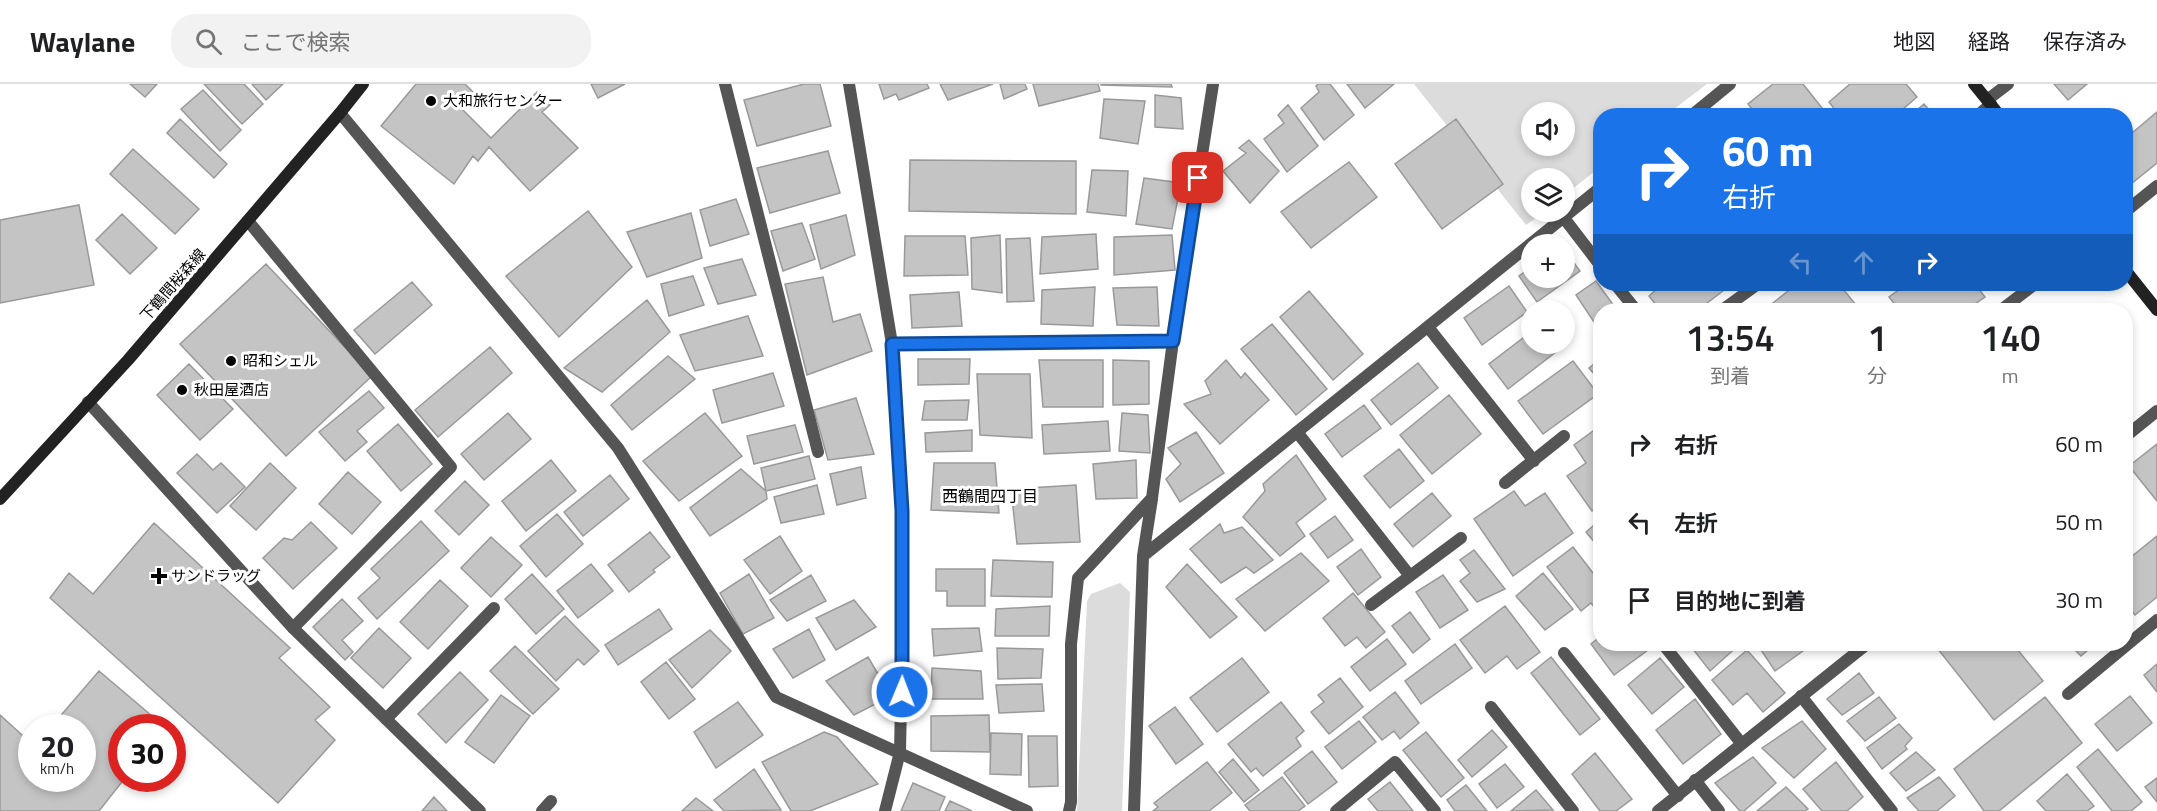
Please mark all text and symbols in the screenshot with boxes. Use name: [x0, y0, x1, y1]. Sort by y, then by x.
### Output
search box: [171, 14, 591, 68]
text: Waylane: [30, 20, 135, 63]
icon: search: [192, 25, 225, 58]
text: ここで検索: [240, 25, 350, 59]
text: 地図: [1893, 25, 1935, 57]
text: 経路: [1968, 25, 2010, 57]
text: 保存済み: [2043, 25, 2127, 57]
place label: 大和旅行センター: [443, 89, 563, 112]
marker: 大和旅行センター: [424, 94, 438, 108]
map controls: [1521, 102, 1575, 354]
button: sound: [1521, 102, 1575, 156]
text: 60 m: [1722, 118, 1814, 182]
icon: right: [1623, 132, 1701, 210]
pin: [1172, 152, 1223, 203]
icon: arrive: [1181, 161, 1214, 194]
button: layers: [1521, 168, 1575, 222]
text: 右折: [1722, 176, 1776, 217]
button: +: [1521, 234, 1575, 288]
street label: 下鶴間桜森線: [134, 243, 211, 326]
icon: left: [1784, 246, 1817, 279]
icon: ahead: [1847, 246, 1880, 279]
icon: right: [1910, 246, 1943, 279]
button: −: [1521, 300, 1575, 354]
text: 13:54: [1686, 310, 1775, 365]
text: 1: [1867, 310, 1887, 365]
text: 140: [1980, 310, 2040, 365]
place label: 昭和シェル: [243, 349, 318, 372]
marker: 昭和シェル: [224, 354, 238, 368]
text: 到着: [1710, 360, 1750, 391]
text: 分: [1867, 360, 1887, 391]
text: m: [2002, 360, 2019, 391]
place label: 秋田屋酒店: [194, 378, 269, 401]
marker: 秋田屋酒店: [175, 383, 189, 397]
text: 60 m: [2055, 427, 2103, 461]
icon: right: [1623, 428, 1656, 461]
text: 右折: [1674, 428, 1718, 462]
district label: 西鶴間四丁目: [942, 484, 1038, 508]
text: 50 m: [2055, 505, 2103, 539]
icon: left: [1623, 506, 1656, 539]
text: 左折: [1674, 506, 1718, 540]
place label: サンドラッグ: [171, 564, 261, 587]
marker: サンドラッグ: [152, 569, 166, 583]
text: 30 m: [2055, 583, 2103, 617]
icon: arrive: [1623, 584, 1656, 617]
text: 目的地に到着: [1674, 584, 1806, 618]
position arrow: [870, 660, 934, 724]
speed limit sign: 30: [108, 714, 186, 792]
text: 20: [40, 723, 74, 769]
text: km/h: [40, 757, 74, 780]

